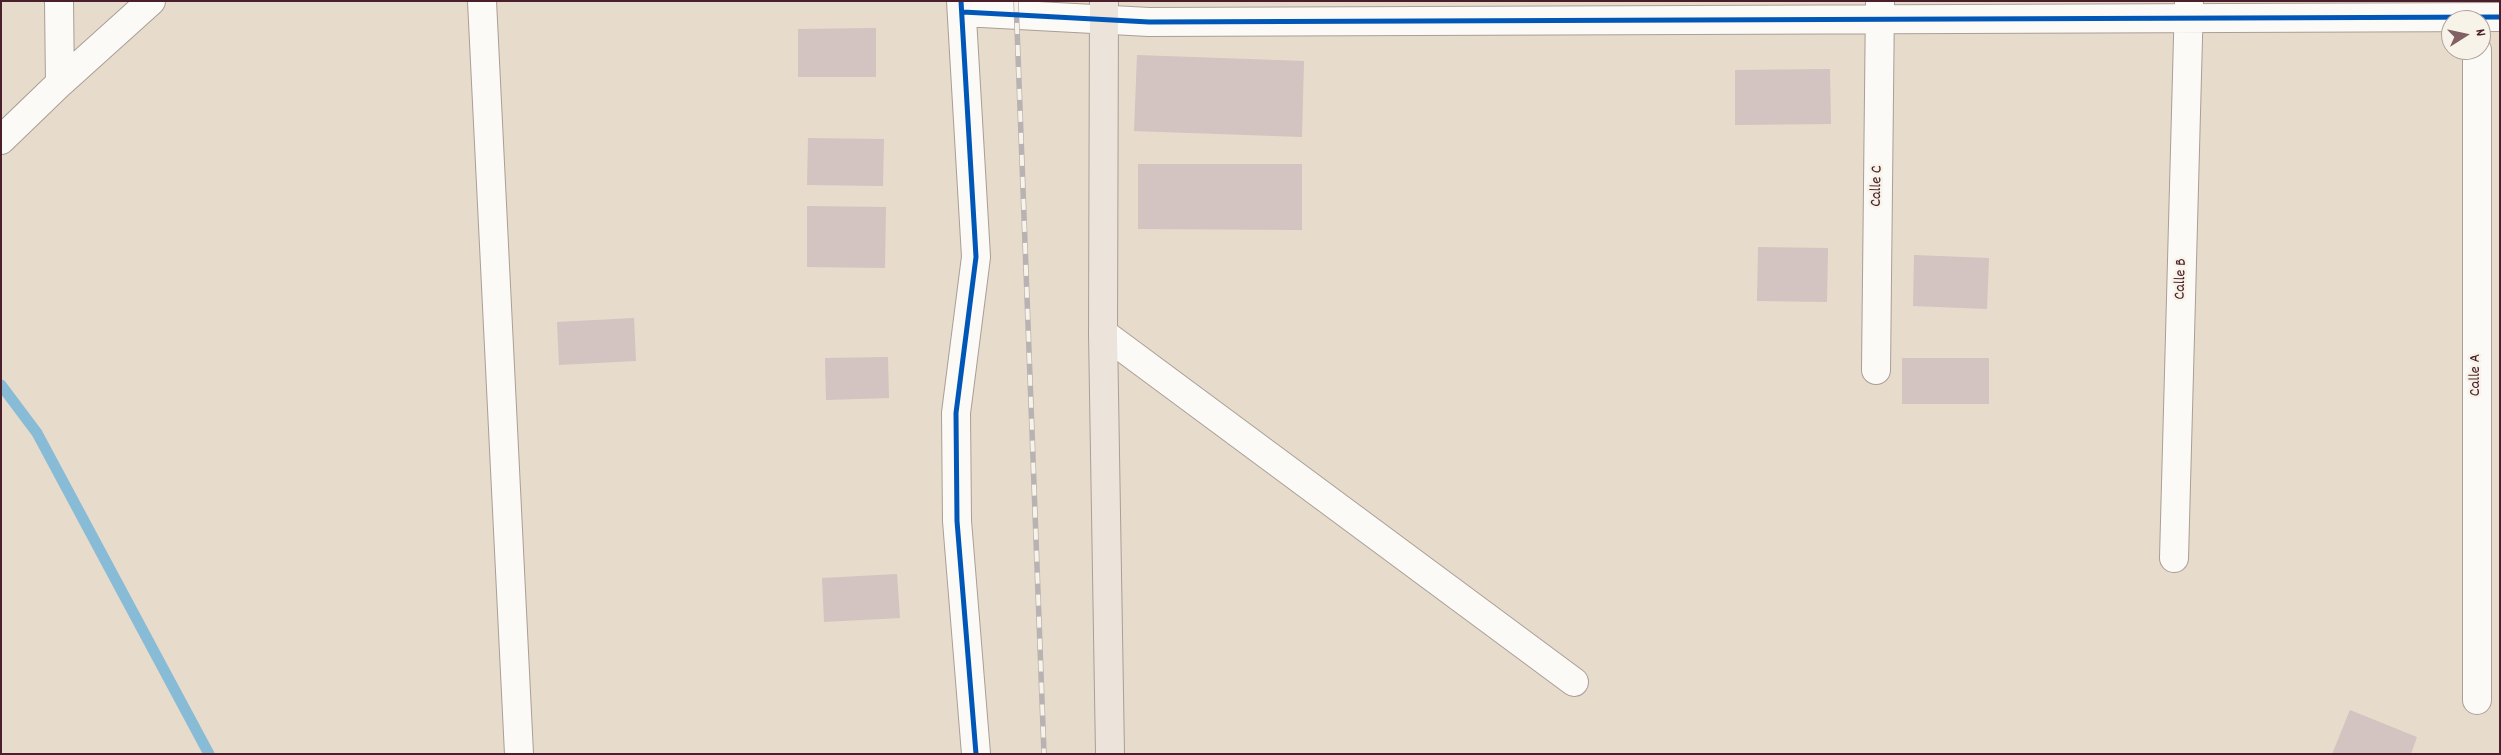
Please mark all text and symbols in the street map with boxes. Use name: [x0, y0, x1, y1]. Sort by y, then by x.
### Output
north arrow: [2441, 10, 2491, 60]
text: N: [2469, 27, 2490, 38]
street label: Calle C: [1868, 165, 1888, 207]
street label: Calle B: [2172, 258, 2192, 300]
street label: Calle A: [2467, 354, 2487, 396]

